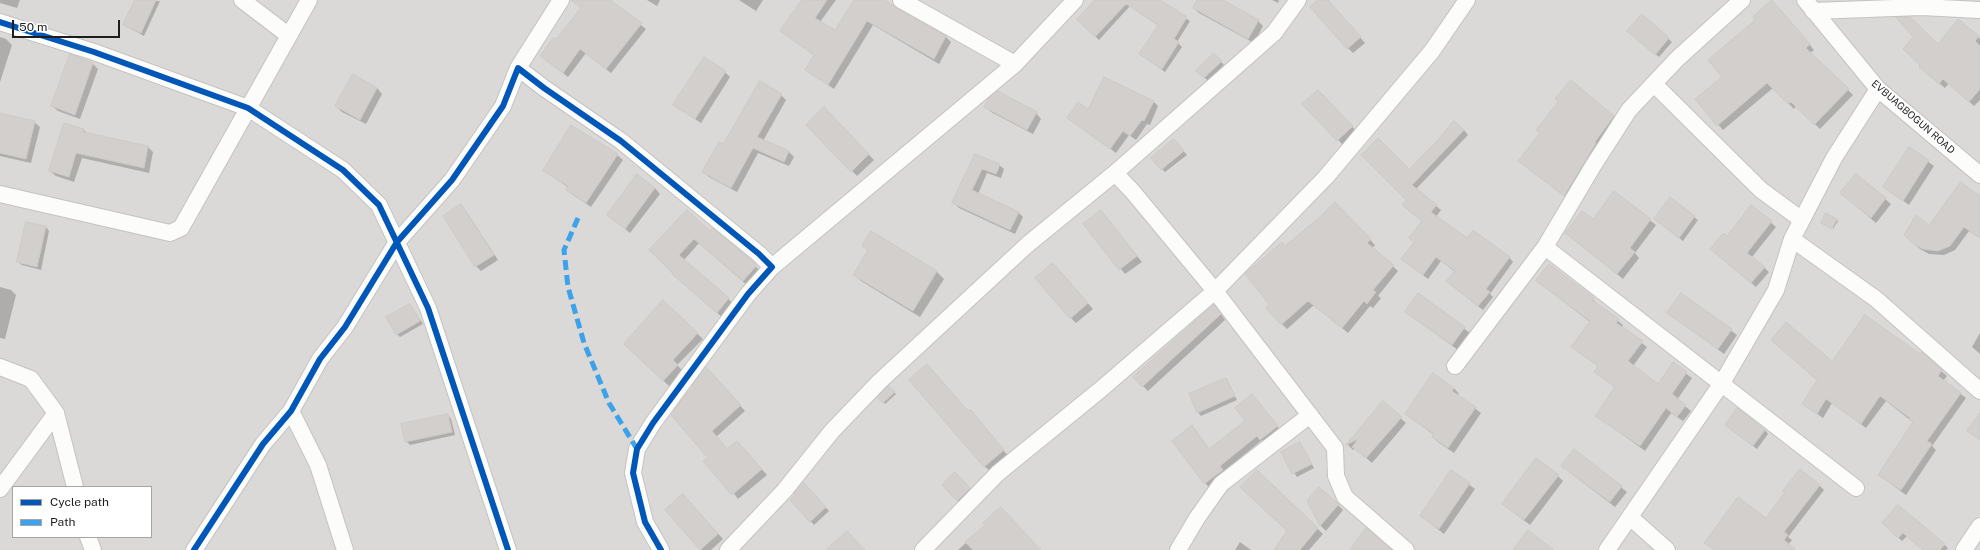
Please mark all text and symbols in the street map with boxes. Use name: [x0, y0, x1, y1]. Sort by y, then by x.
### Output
scale bar: [14, 12, 122, 38]
text: 50 m: [19, 20, 47, 34]
street label: EVBUAGBOGUN ROAD: [1869, 78, 1957, 156]
legend: [12, 486, 152, 538]
text: Cycle path: [50, 495, 109, 509]
text: Path: [50, 515, 76, 529]

